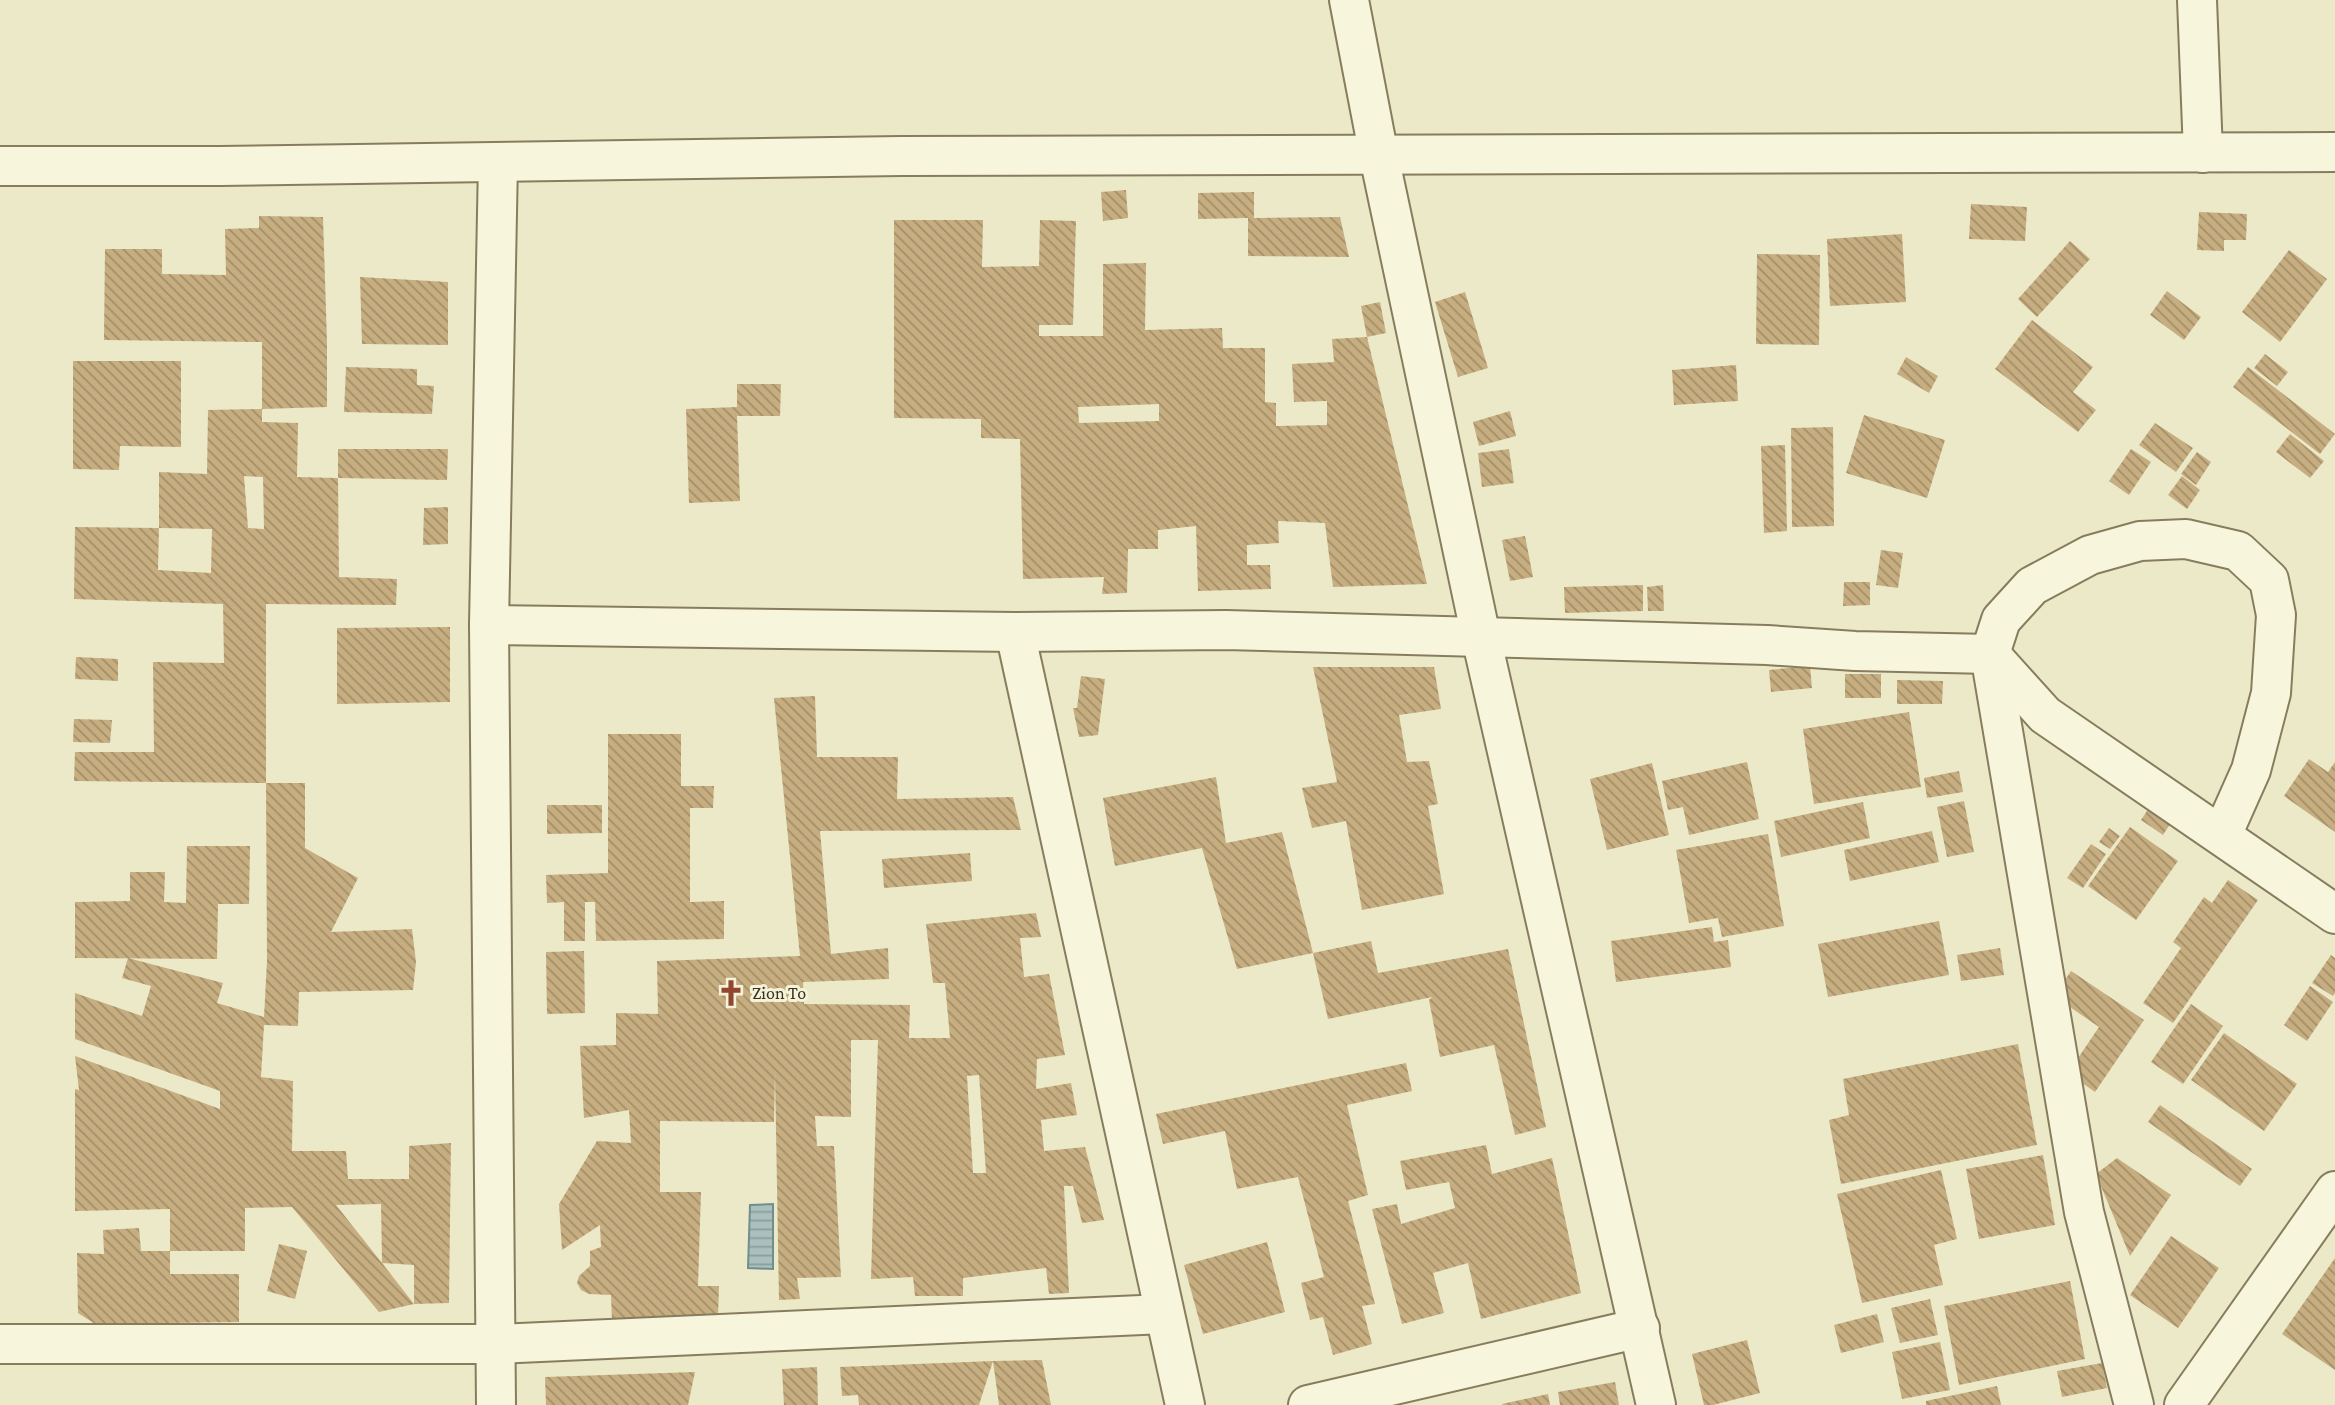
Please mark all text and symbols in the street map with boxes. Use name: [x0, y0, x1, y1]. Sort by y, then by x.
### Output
church icon: Zion To: [716, 978, 746, 1008]
place label: Zion To: [752, 983, 806, 1003]

